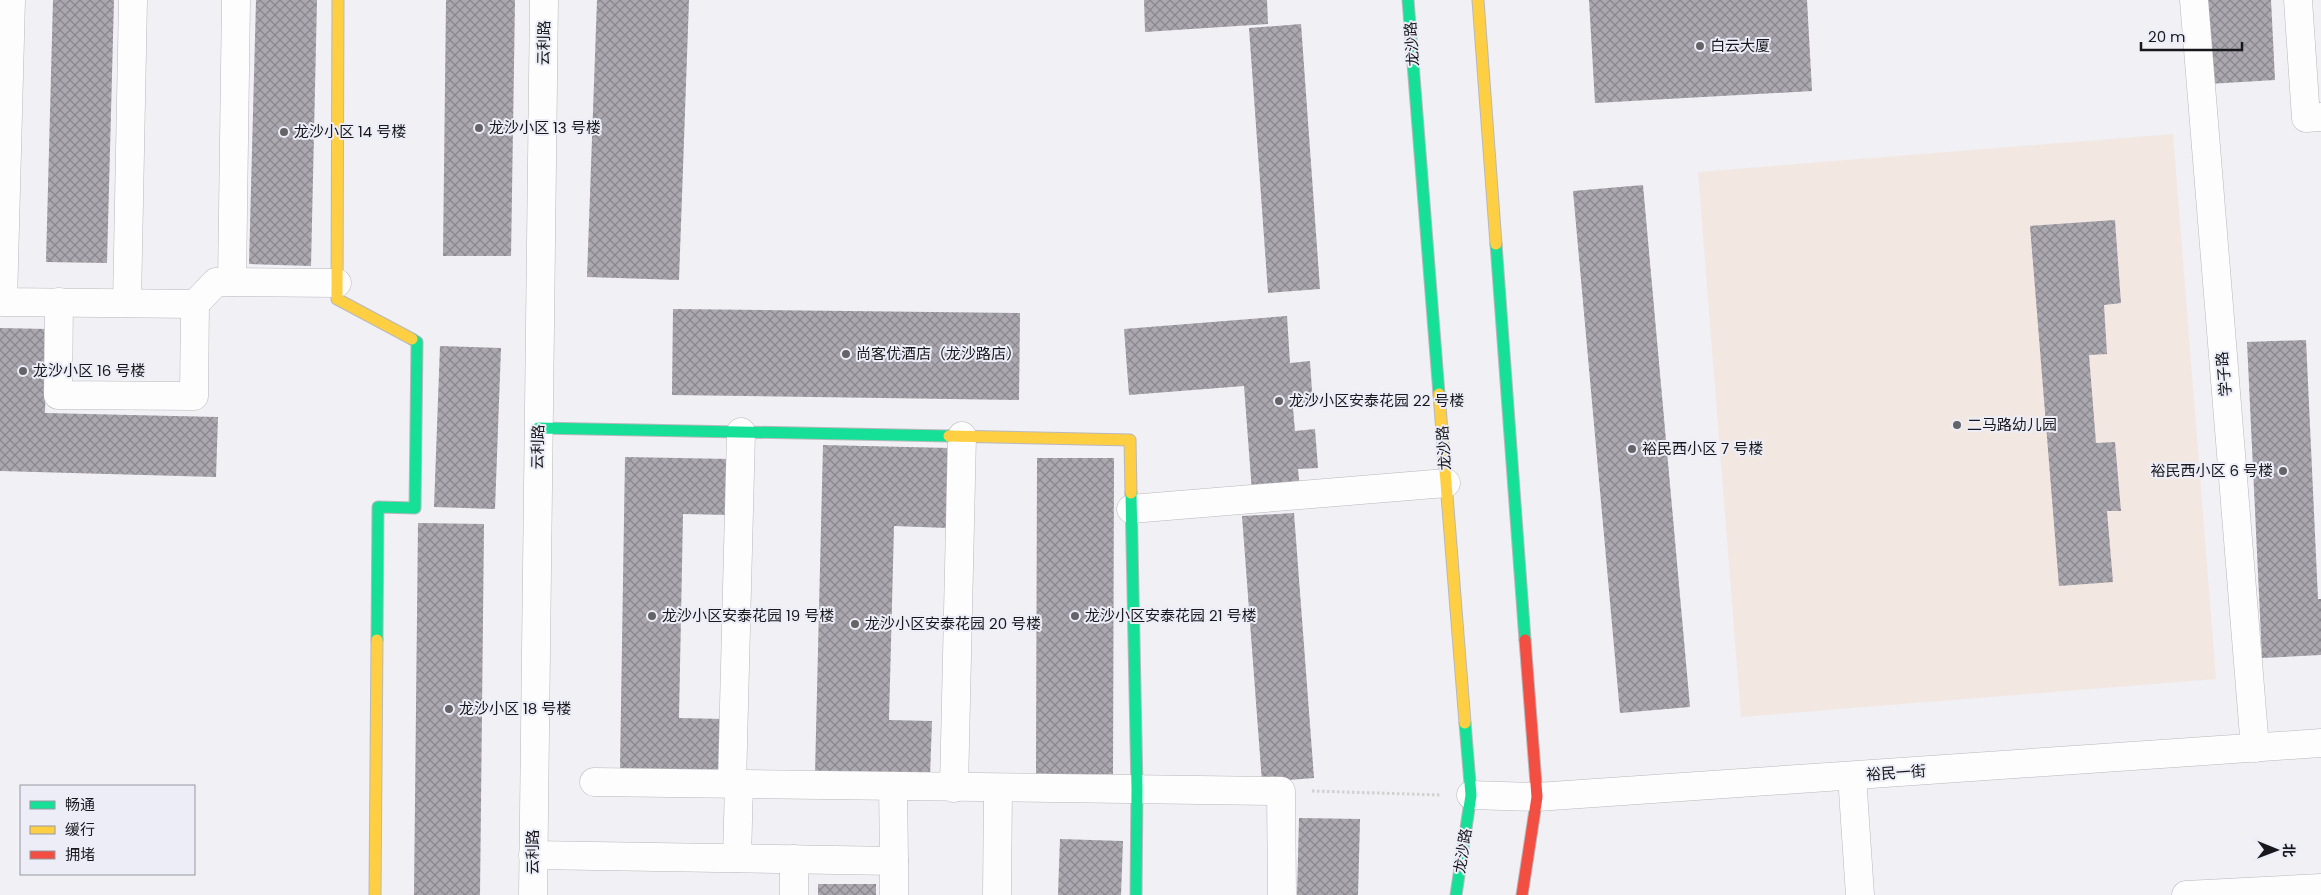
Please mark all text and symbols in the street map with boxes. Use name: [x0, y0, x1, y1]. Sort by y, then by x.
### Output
street label: 云利路: [533, 20, 554, 66]
scale bar: [2141, 20, 2242, 52]
street label: 龙沙路: [1399, 21, 1424, 67]
text: 20 m: [2148, 26, 2186, 47]
place label: 白云大厦: [1710, 35, 1770, 56]
marker: 白云大厦: [1694, 40, 1706, 52]
place label: 龙沙小区 13 号楼: [489, 117, 601, 138]
place label: 龙沙小区 14 号楼: [294, 121, 406, 142]
marker: 龙沙小区 13 号楼: [473, 122, 485, 134]
marker: 龙沙小区 14 号楼: [278, 126, 290, 138]
place label: 尚客优酒店（龙沙路店）: [856, 343, 1021, 364]
marker: 尚客优酒店（龙沙路店）: [840, 348, 852, 360]
street label: 学子路: [2211, 351, 2236, 397]
place label: 龙沙小区 16 号楼: [33, 360, 145, 381]
marker: 龙沙小区 16 号楼: [17, 365, 29, 377]
place label: 龙沙小区安泰花园 22 号楼: [1289, 390, 1464, 411]
marker: 龙沙小区安泰花园 22 号楼: [1273, 395, 1285, 407]
place label: 二马路幼儿园: [1967, 414, 2057, 435]
marker: 二马路幼儿园: [1951, 419, 1963, 431]
street label: 云利路: [527, 424, 548, 470]
street label: 龙沙路: [1431, 425, 1456, 471]
place label: 裕民西小区 7 号楼: [1642, 438, 1763, 459]
marker: 裕民西小区 7 号楼: [1626, 443, 1638, 455]
place label: 裕民西小区 6 号楼: [2150, 460, 2273, 481]
marker: 裕民西小区 6 号楼: [2277, 465, 2289, 477]
place label: 龙沙小区安泰花园 19 号楼: [662, 605, 834, 626]
place label: 龙沙小区安泰花园 21 号楼: [1085, 605, 1256, 626]
marker: 龙沙小区安泰花园 19 号楼: [646, 610, 658, 622]
marker: 龙沙小区安泰花园 21 号楼: [1069, 610, 1081, 622]
place label: 龙沙小区安泰花园 20 号楼: [865, 613, 1041, 634]
marker: 龙沙小区安泰花园 20 号楼: [849, 618, 861, 630]
place label: 龙沙小区 18 号楼: [459, 698, 571, 719]
marker: 龙沙小区 18 号楼: [443, 703, 455, 715]
street label: 裕民一街: [1865, 760, 1927, 785]
legend: [20, 785, 195, 875]
text: 畅通: [65, 794, 95, 815]
text: 缓行: [65, 819, 95, 840]
north arrow: [2251, 825, 2301, 875]
street label: 龙沙路: [1449, 827, 1476, 875]
street label: 云利路: [522, 829, 543, 875]
text: 北: [2279, 843, 2299, 857]
text: 拥堵: [65, 844, 95, 865]

